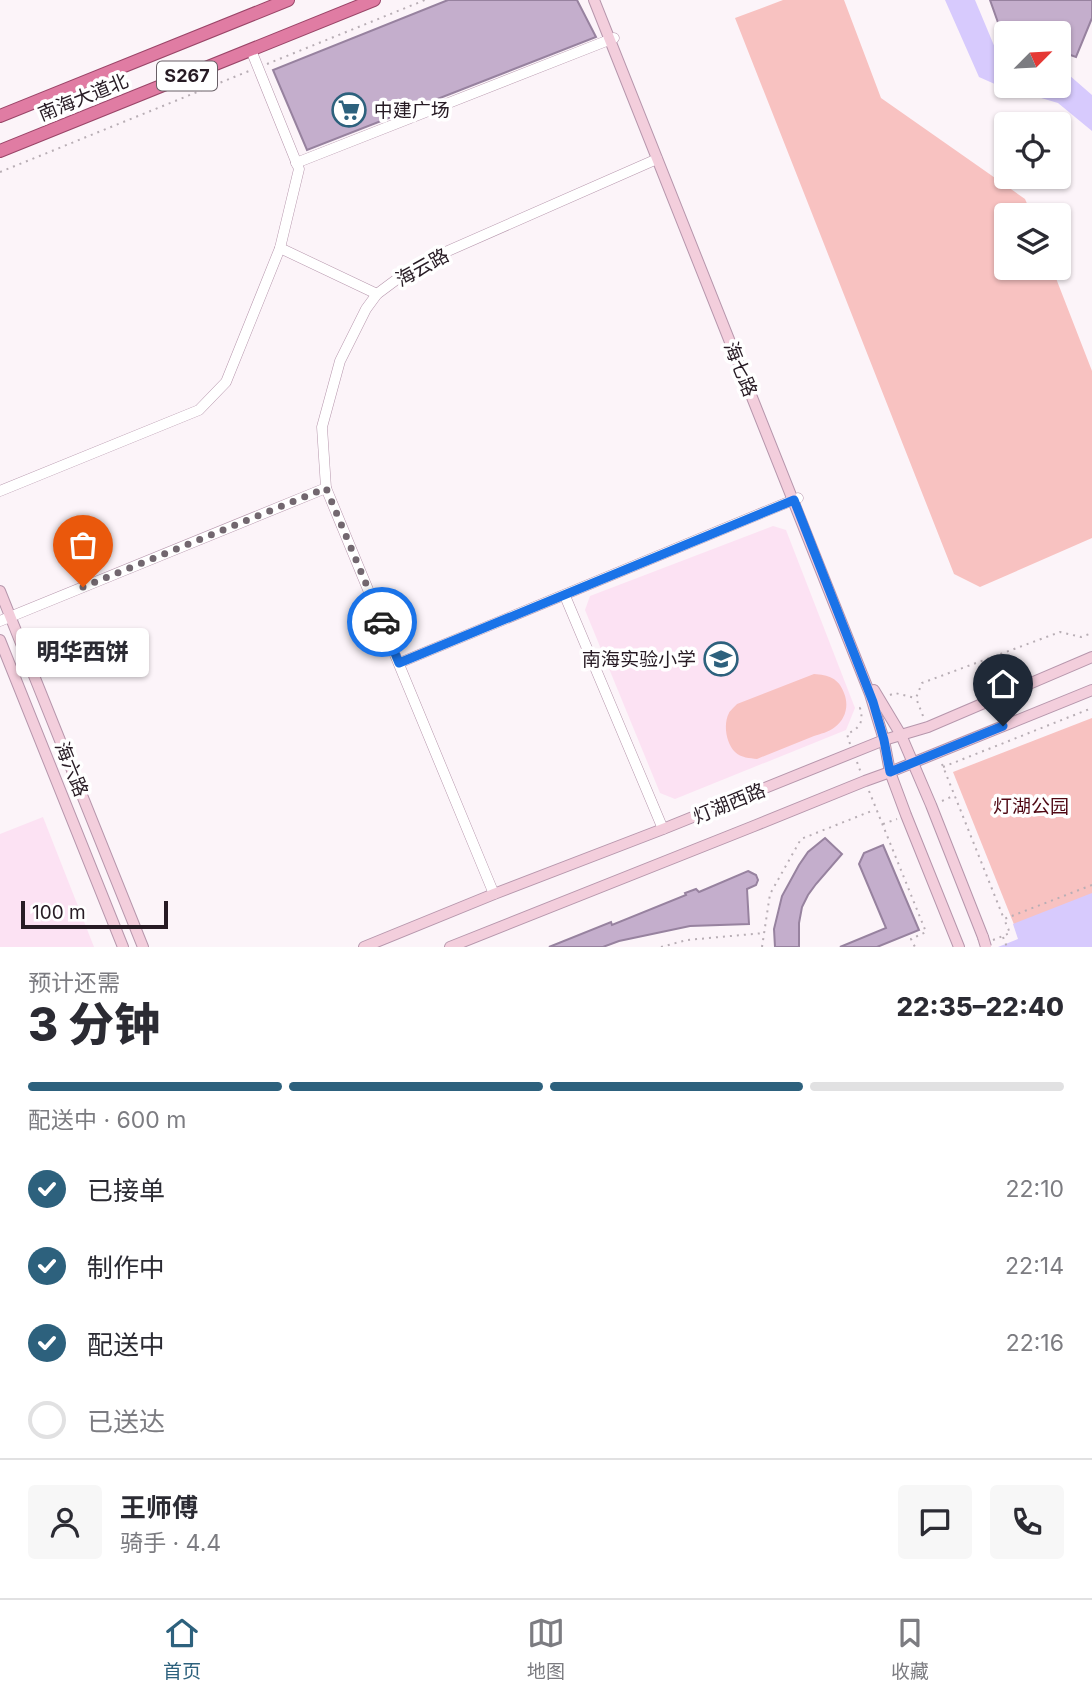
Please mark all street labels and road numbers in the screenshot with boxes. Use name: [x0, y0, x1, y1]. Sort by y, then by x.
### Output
road number: S267: [157, 62, 217, 90]
street label: 南海大道北: [35, 69, 132, 126]
street label: 海云路: [392, 244, 453, 291]
street label: 海七路: [719, 338, 762, 400]
street label: 海六路: [50, 738, 93, 800]
street label: 灯湖西路: [690, 779, 769, 828]

